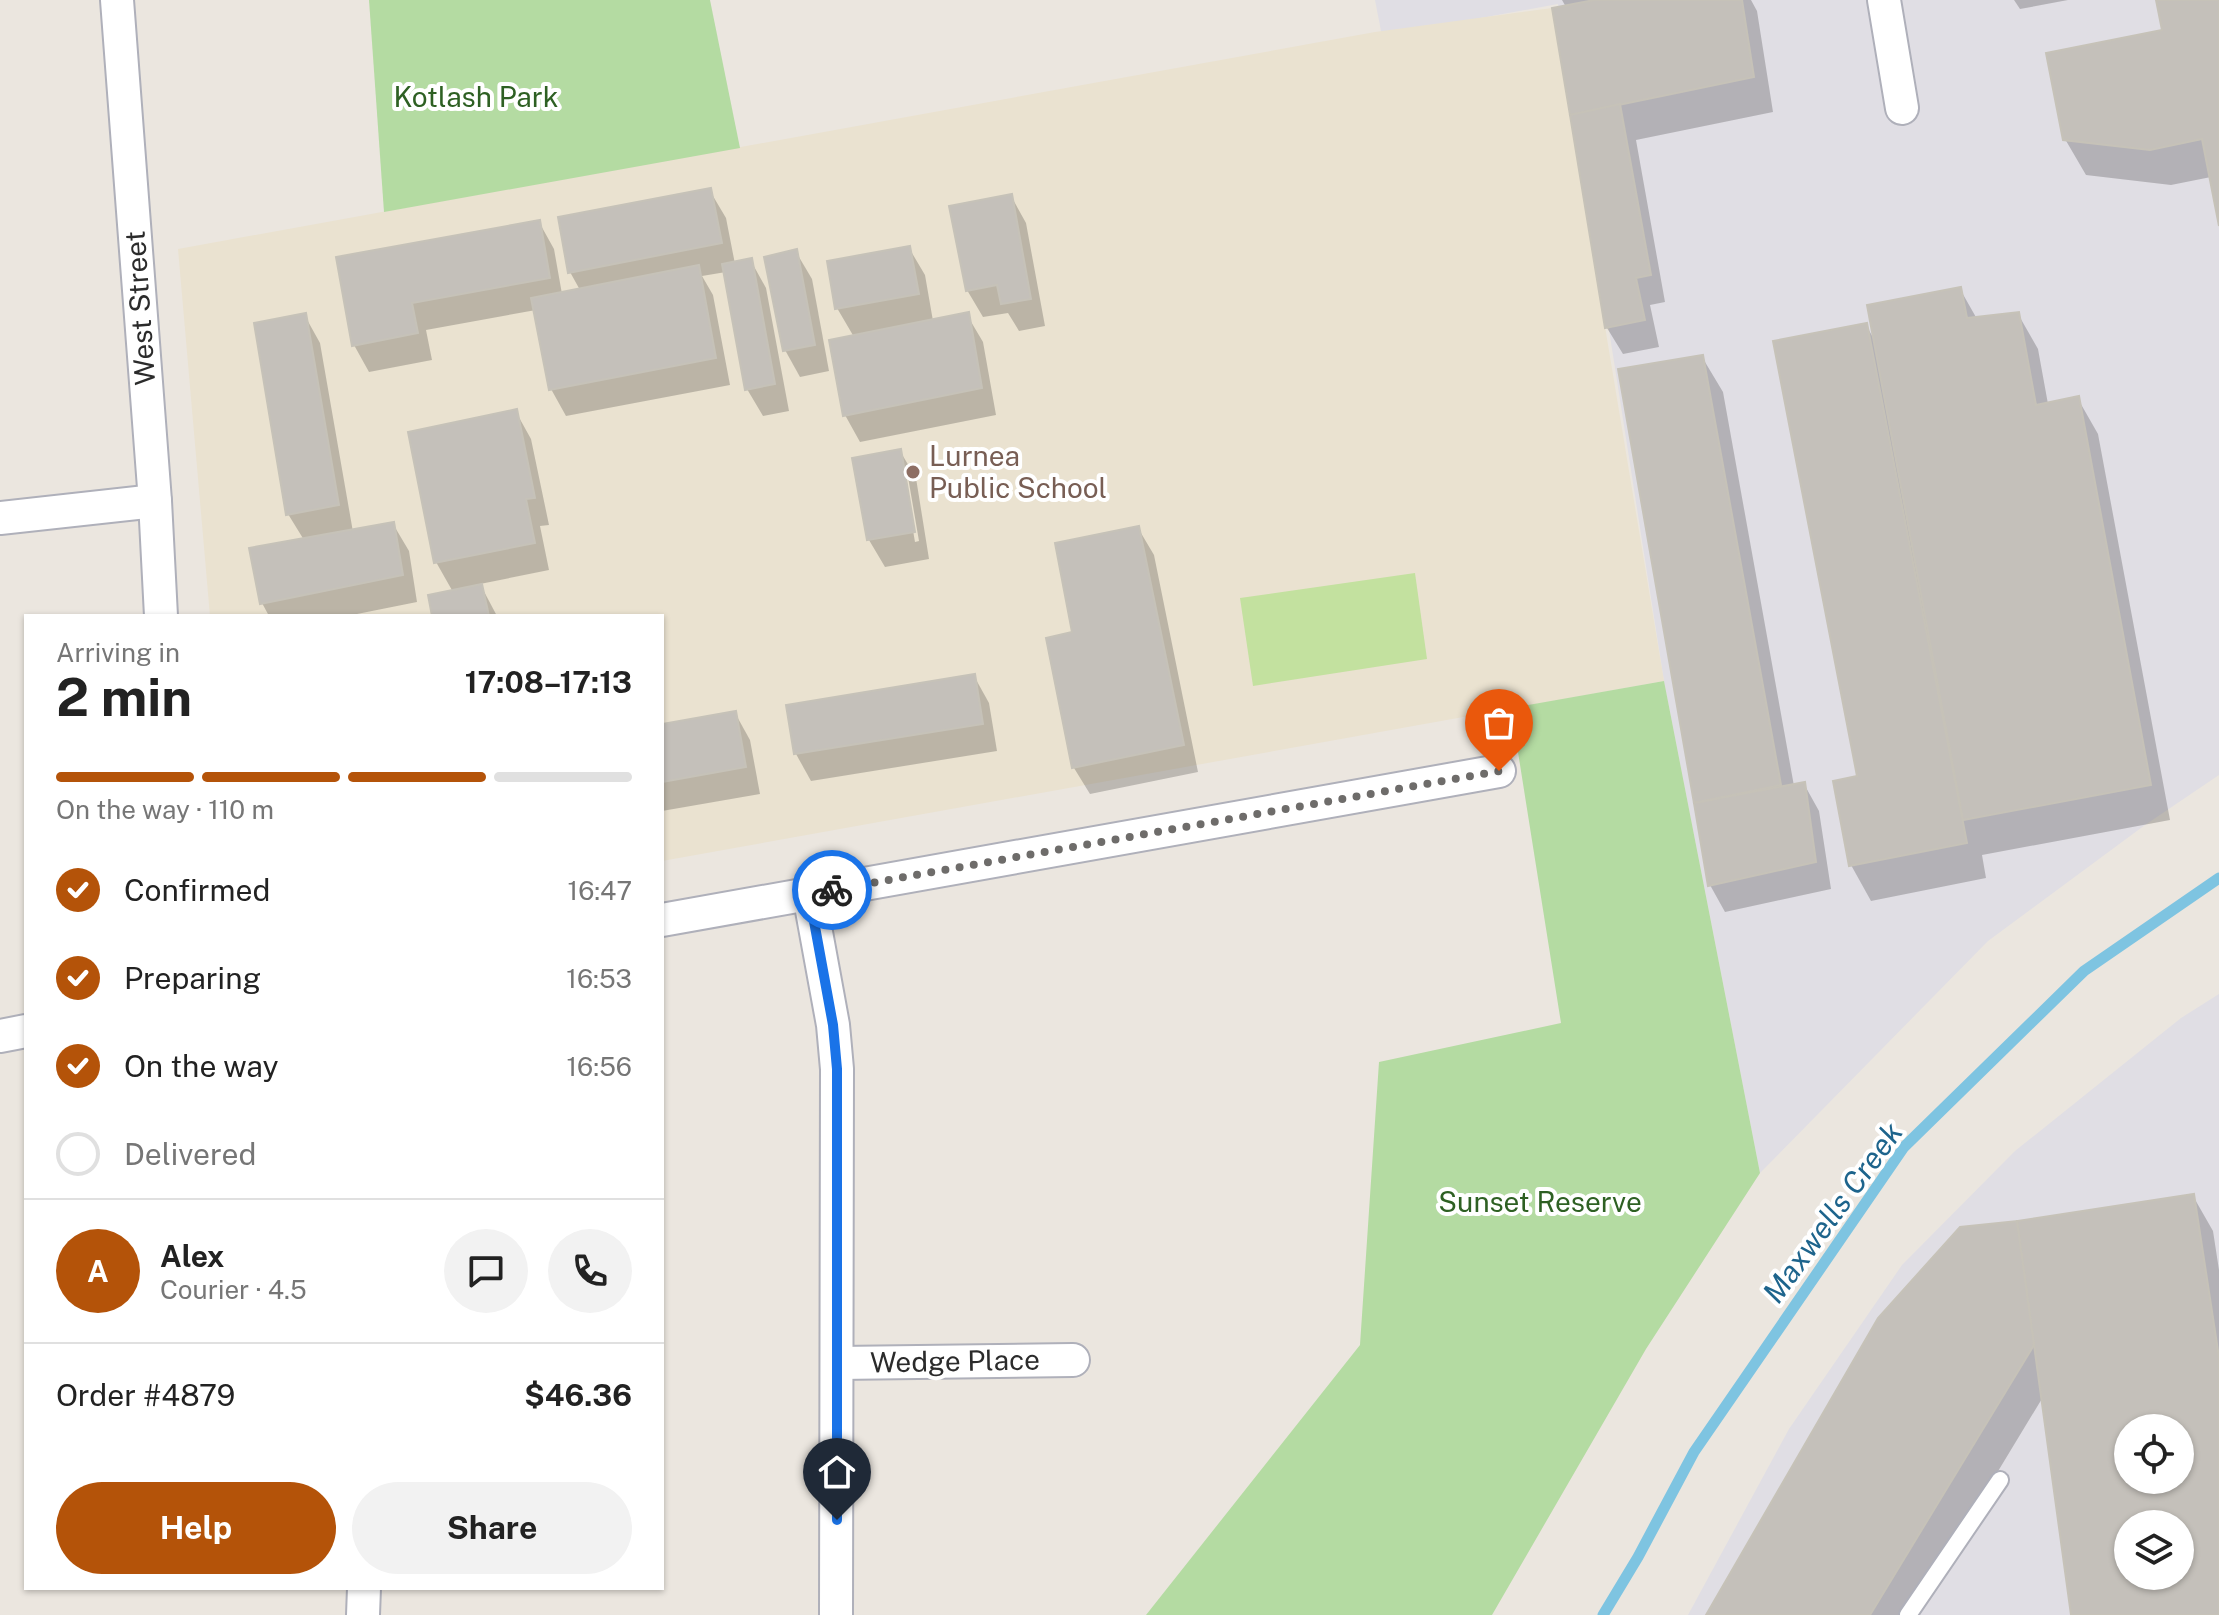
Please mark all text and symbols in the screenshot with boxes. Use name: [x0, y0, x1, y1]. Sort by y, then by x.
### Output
park label: Kotlash Park: [394, 80, 558, 113]
street label: West Street: [118, 230, 161, 386]
place label: Lurnea Public School: [929, 439, 1107, 504]
marker: Lurnea Public School: [904, 463, 922, 481]
text: Arriving in: [56, 637, 180, 668]
text: 17:08–17:13: [465, 664, 632, 700]
text: 2 min: [56, 667, 192, 728]
pin: [1465, 689, 1533, 771]
icon: bag: [1477, 701, 1521, 745]
text: On the way · 110 m: [56, 794, 274, 825]
courier: [792, 850, 872, 930]
icon: check: [56, 868, 100, 912]
icon: bike: [810, 868, 854, 912]
text: Confirmed: [124, 872, 270, 908]
text: 16:47: [568, 875, 632, 906]
icon: check: [56, 956, 100, 1000]
text: Preparing: [124, 960, 261, 996]
text: 16:53: [566, 963, 632, 994]
icon: check: [56, 1044, 100, 1088]
text: On the way: [124, 1048, 278, 1084]
text: 16:56: [567, 1051, 632, 1082]
water label: Maxwells Creek: [1755, 1115, 1910, 1310]
text: Delivered: [124, 1136, 256, 1172]
park label: Sunset Reserve: [1438, 1185, 1642, 1218]
button: chat: [444, 1229, 528, 1313]
button: phone: [548, 1229, 632, 1313]
text: Alex: [160, 1238, 224, 1274]
text: A: [87, 1253, 109, 1289]
text: Courier · 4.5: [160, 1274, 307, 1305]
street label: Wedge Place: [870, 1343, 1040, 1378]
text: Order #4879: [56, 1377, 235, 1413]
text: $46.36: [524, 1377, 632, 1413]
map controls: [2114, 1414, 2194, 1590]
button: locate: [2114, 1414, 2194, 1494]
pin: [803, 1438, 871, 1520]
icon: home: [815, 1450, 859, 1494]
button: Help: [56, 1482, 336, 1574]
button: Share: [352, 1482, 632, 1574]
button: layers: [2114, 1510, 2194, 1590]

